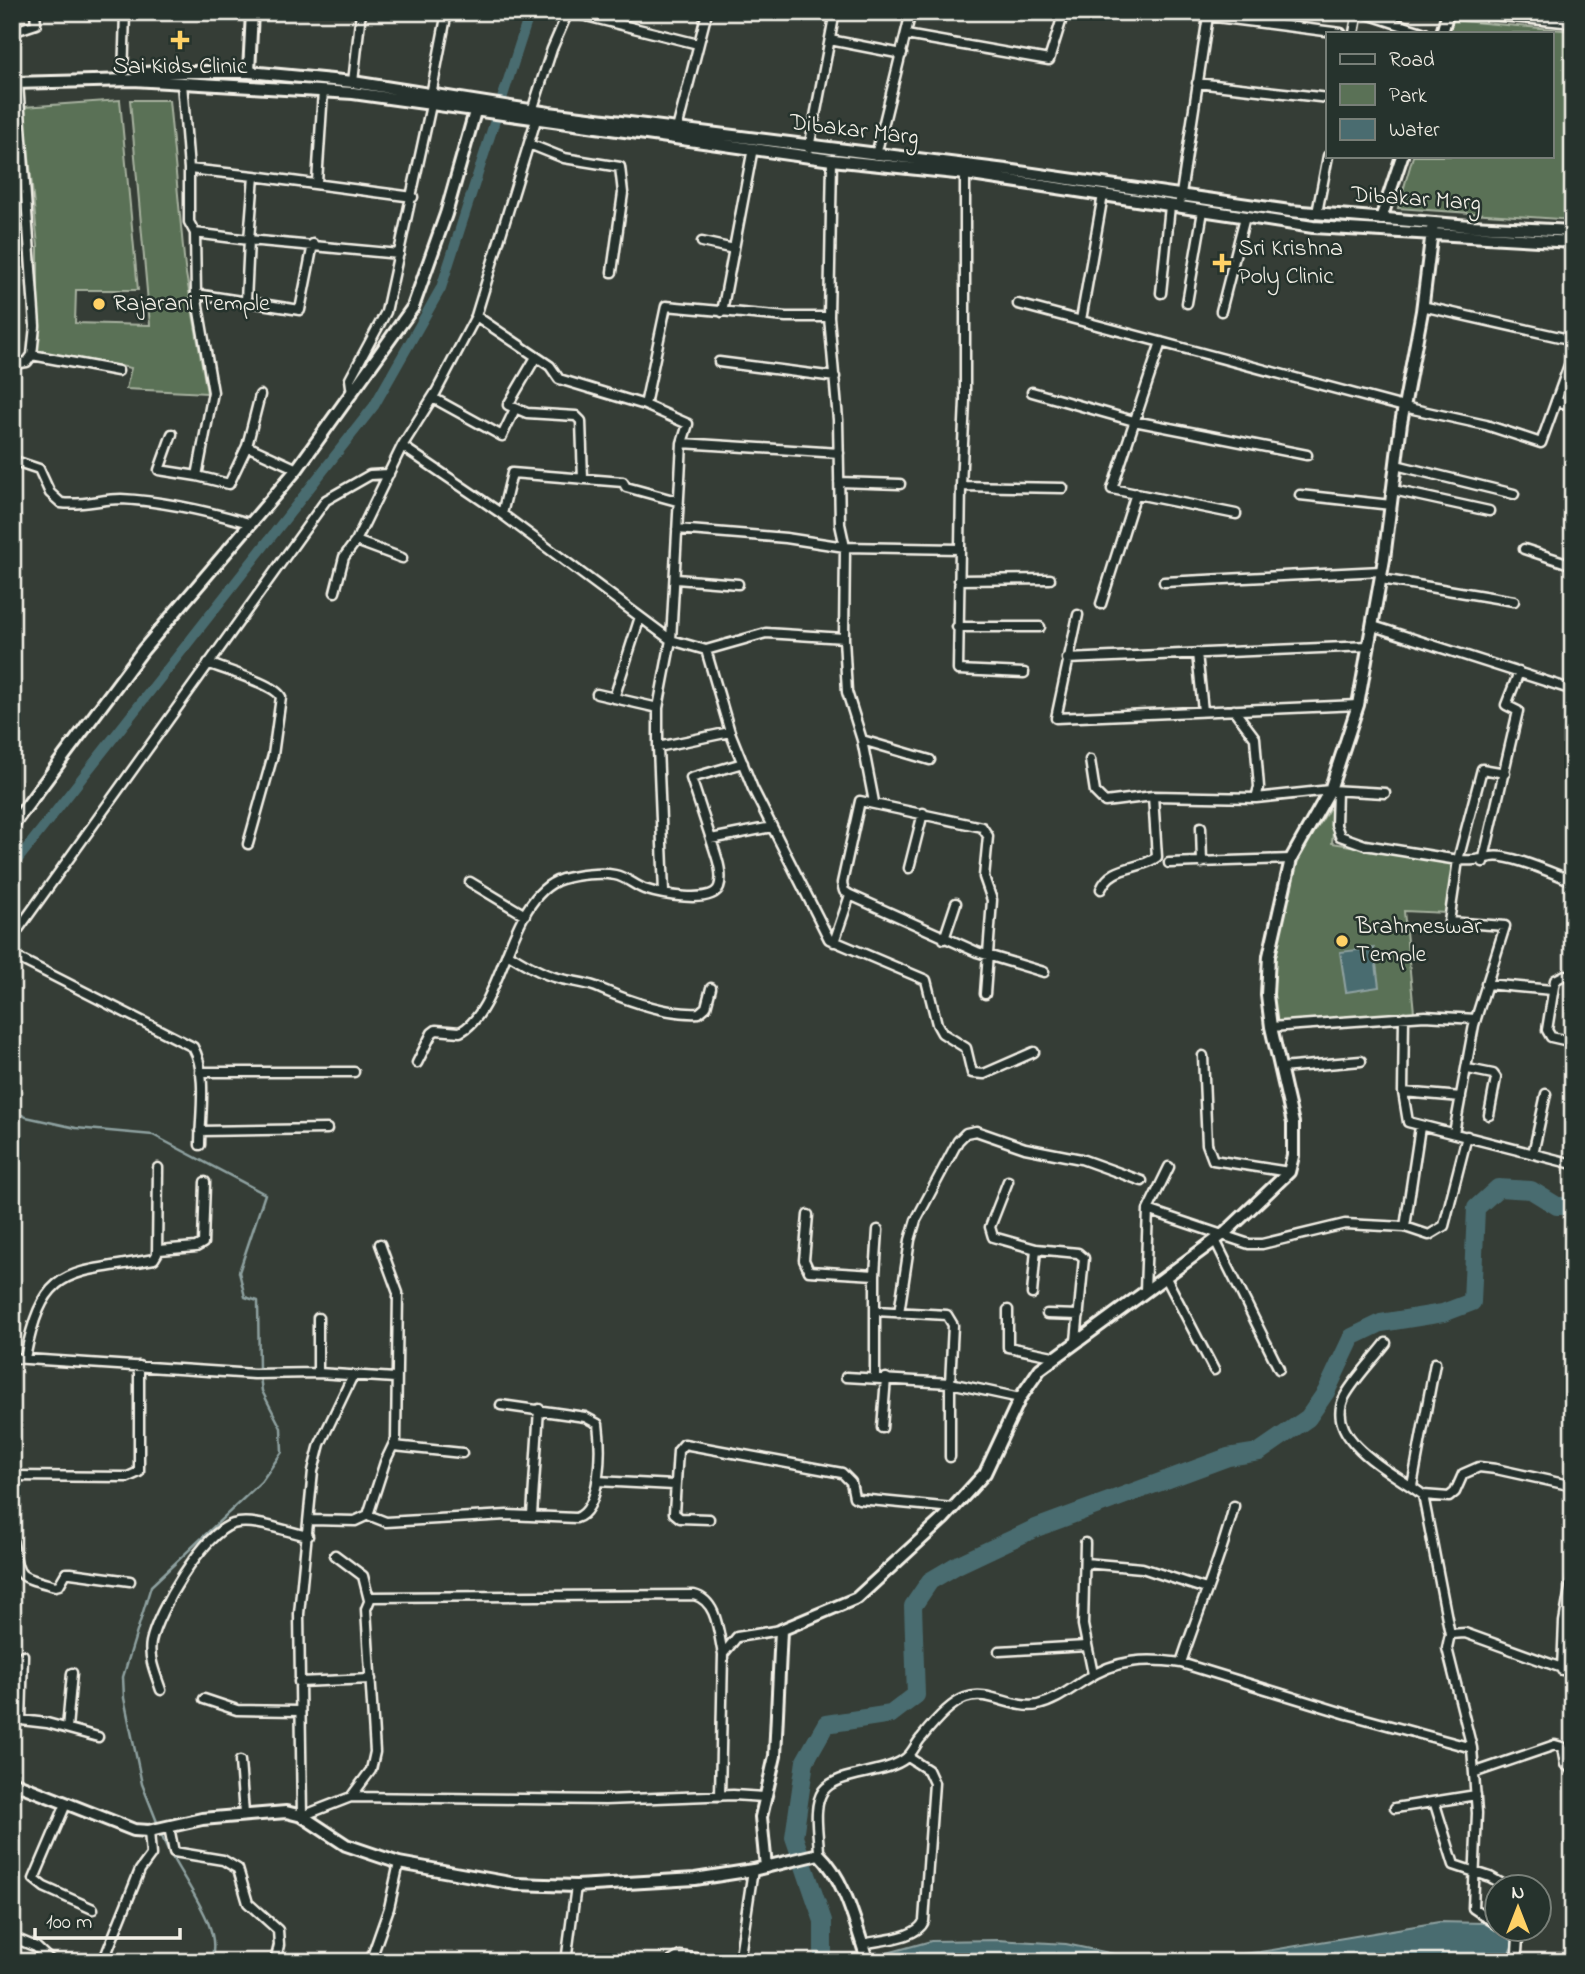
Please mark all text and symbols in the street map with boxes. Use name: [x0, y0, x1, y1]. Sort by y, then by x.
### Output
marker: Sai Kids Clinic: [170, 30, 190, 50]
legend: [1326, 32, 1554, 158]
text: Road: [1389, 46, 1435, 76]
place label: Sai Kids Clinic: [113, 50, 248, 85]
text: Park: [1389, 82, 1428, 112]
street label: Dibakar Marg: [786, 106, 921, 156]
text: Water: [1389, 116, 1440, 146]
street label: Dibakar Marg: [1349, 178, 1482, 222]
place label: Sri Krishna Poly Clinic: [1238, 232, 1343, 296]
marker: Sri Krishna Poly Clinic: [1212, 253, 1232, 273]
place label: Rajarani Temple: [113, 287, 270, 322]
marker: Rajarani Temple: [91, 296, 107, 312]
place label: Brahmeswar Temple: [1355, 910, 1482, 973]
marker: Brahmeswar Temple: [1334, 933, 1350, 949]
north arrow: [1484, 1872, 1554, 1942]
text: N: [1512, 1880, 1525, 1907]
scale bar: [35, 1897, 180, 1941]
text: 100 m: [46, 1908, 92, 1938]

